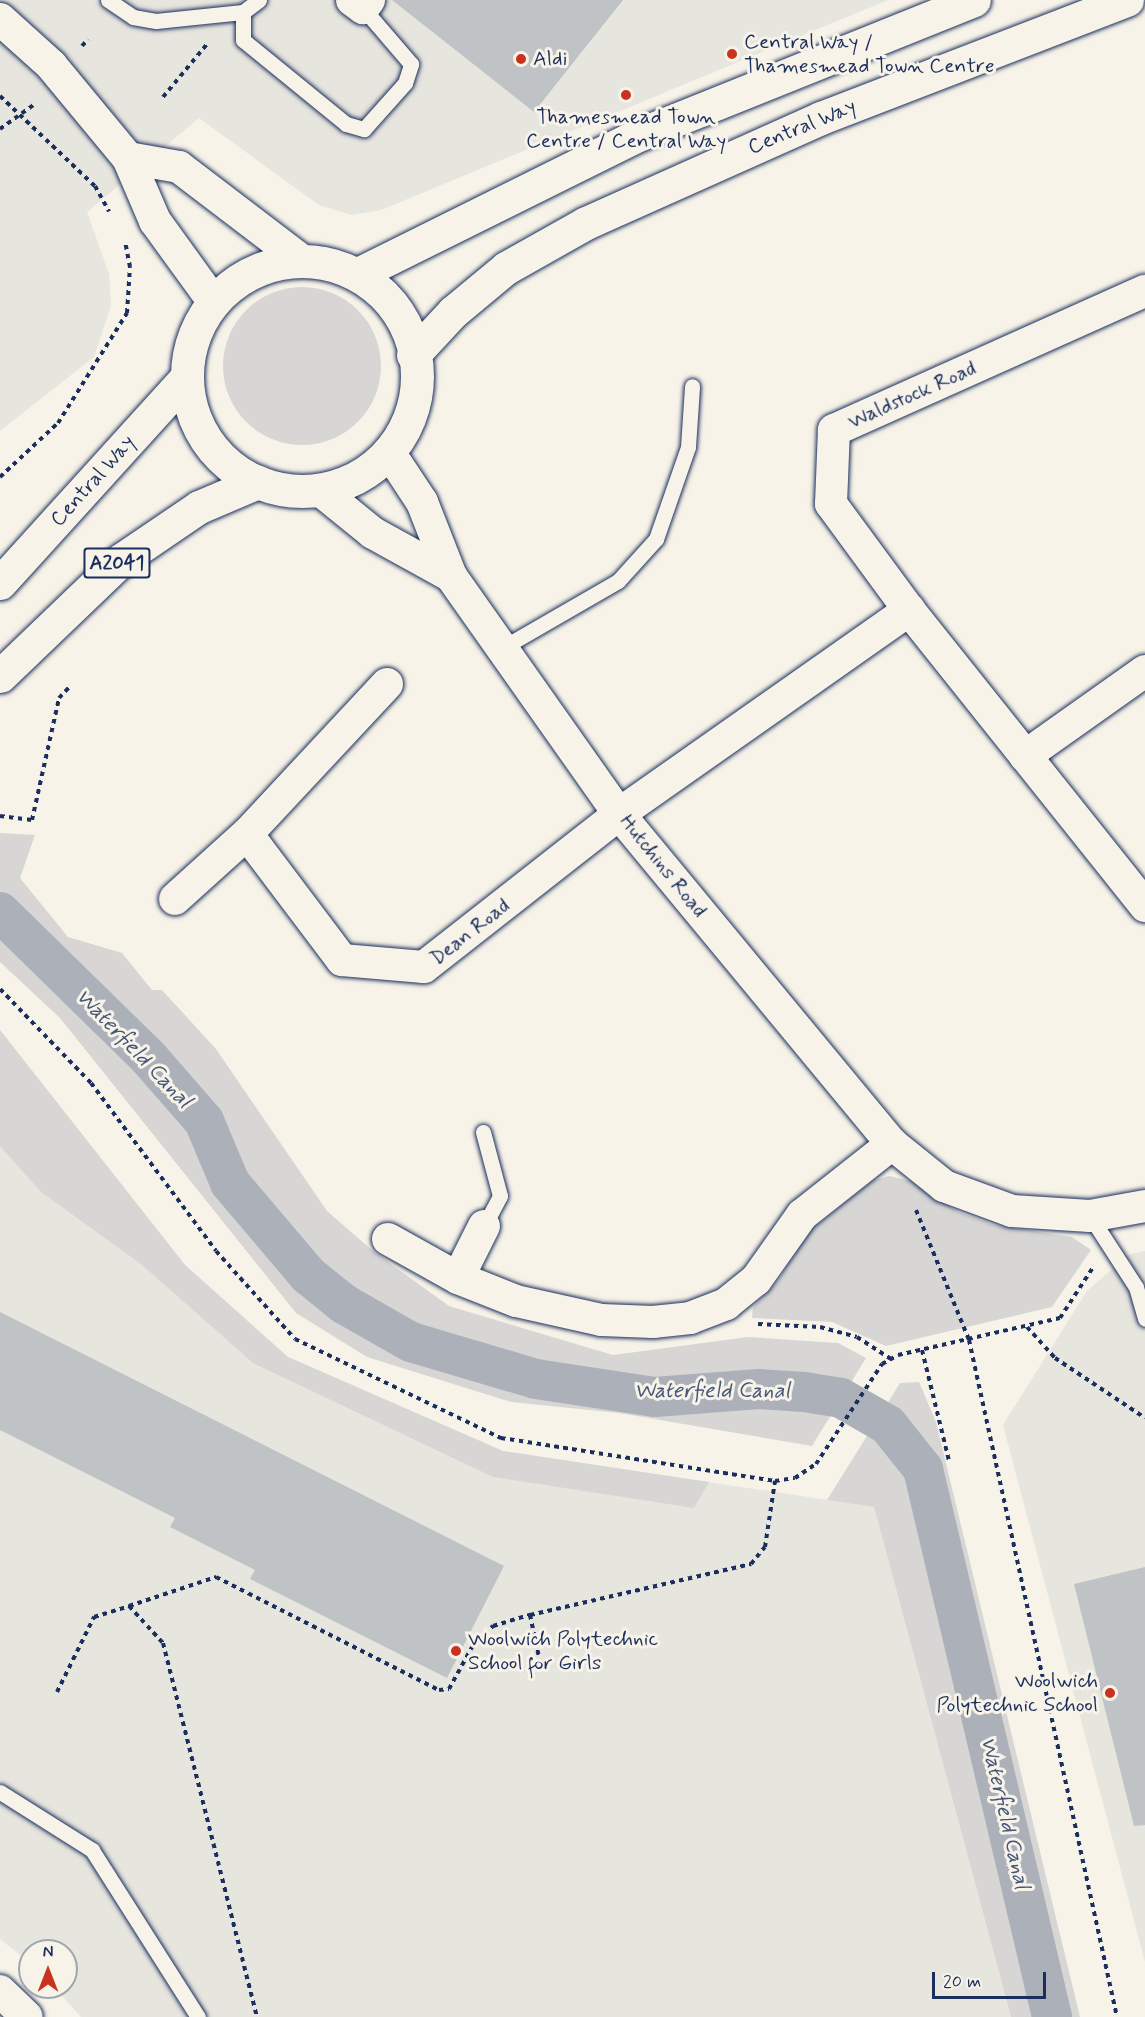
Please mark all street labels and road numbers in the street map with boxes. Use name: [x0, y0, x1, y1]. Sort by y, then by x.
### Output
street label: Central Way: [743, 93, 861, 161]
street label: Waldstock Road: [845, 356, 979, 434]
street label: Central Way: [45, 429, 141, 533]
road number: A2041: [82, 546, 152, 580]
street label: Hutchins Road: [614, 810, 712, 922]
street label: Dean Road: [425, 893, 515, 971]

